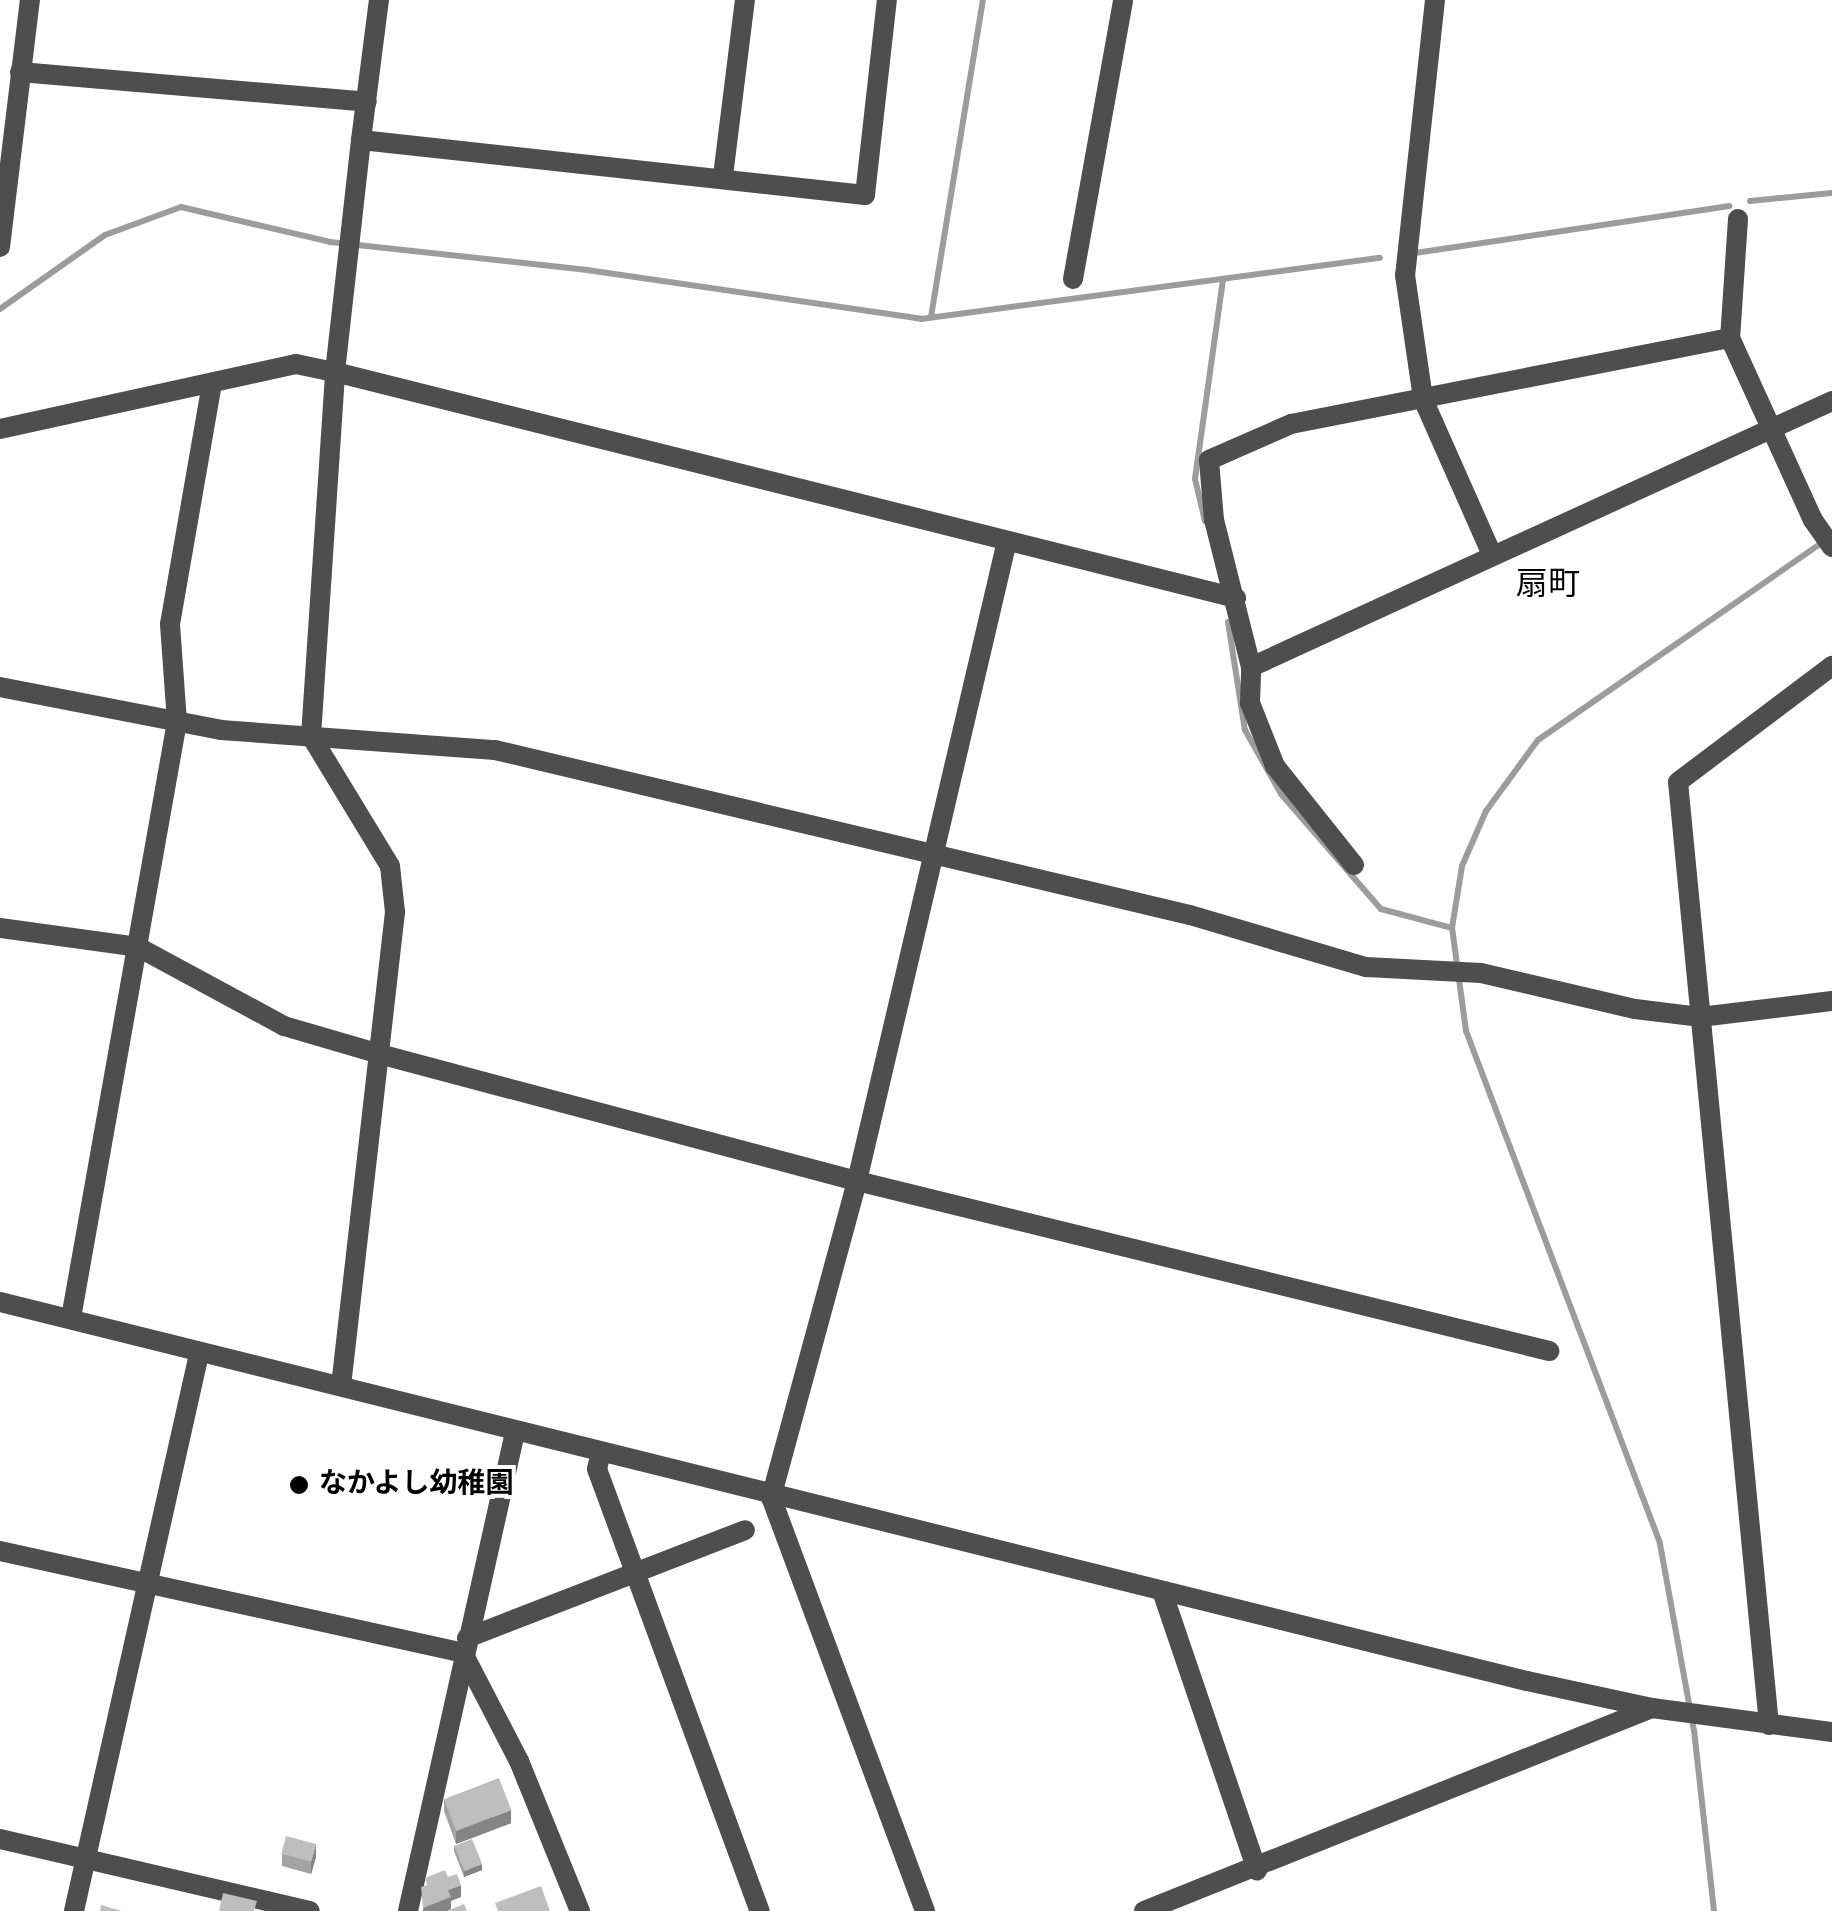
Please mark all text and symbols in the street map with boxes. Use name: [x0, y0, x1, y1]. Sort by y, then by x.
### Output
district label: 扇町: [1516, 567, 1580, 605]
place label: なかよし幼稚園: [319, 1468, 515, 1502]
marker: なかよし幼稚園: [288, 1474, 310, 1496]

